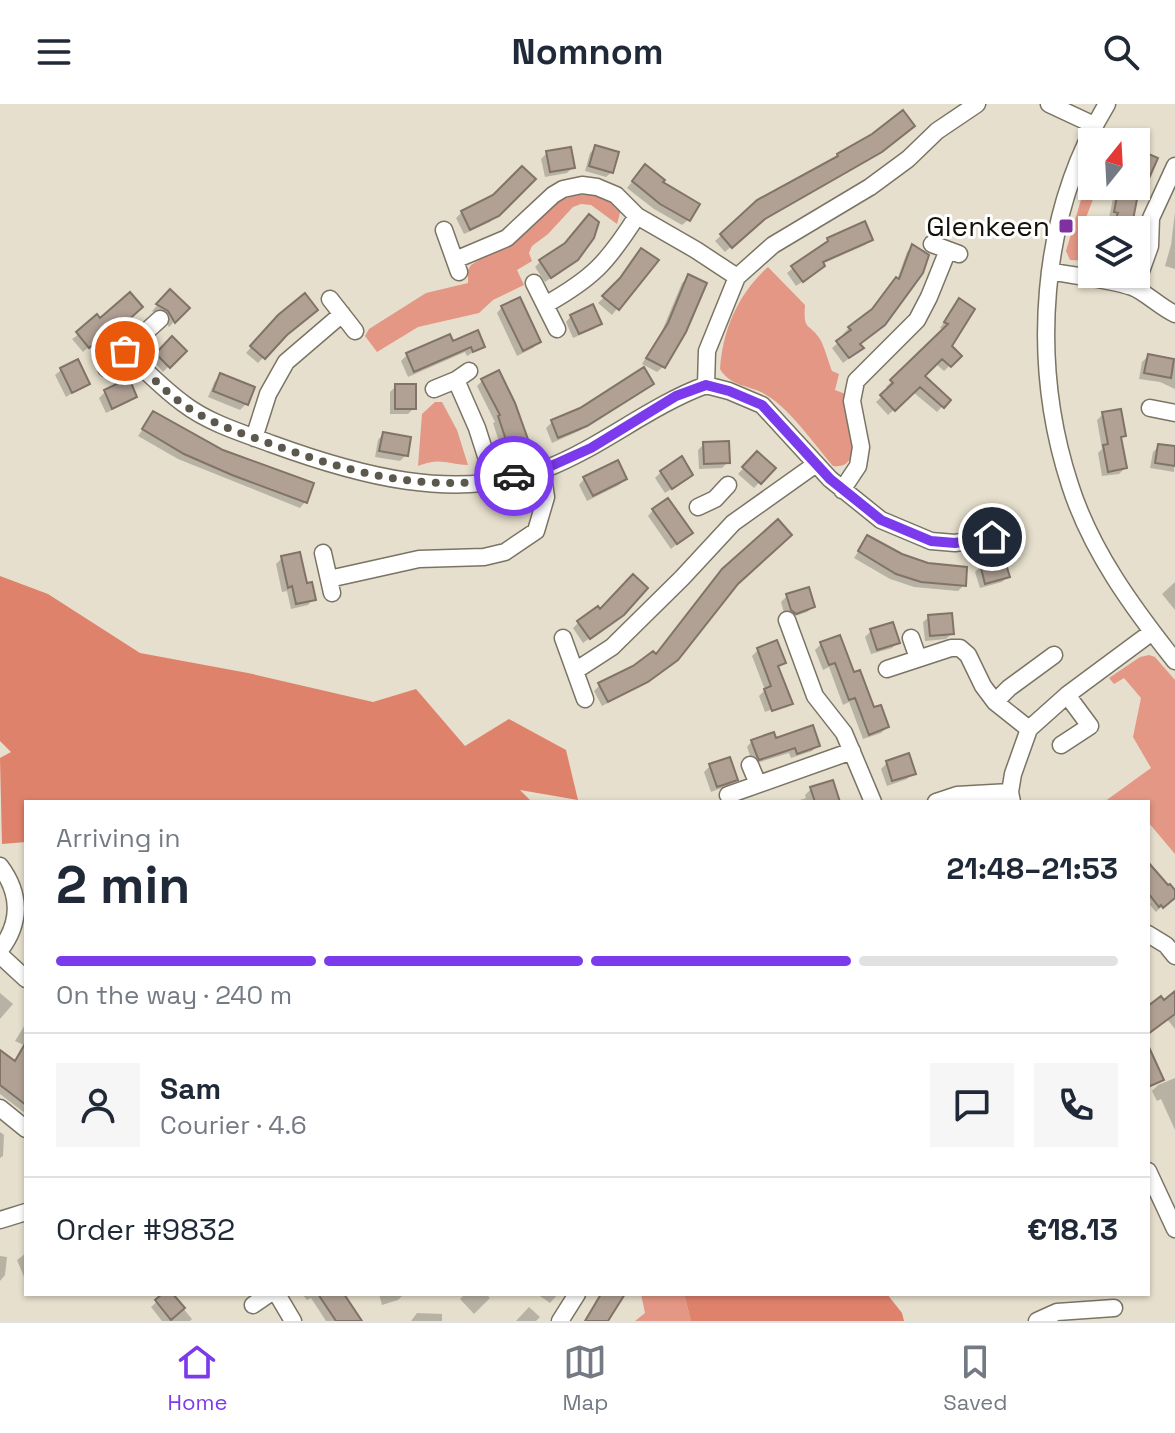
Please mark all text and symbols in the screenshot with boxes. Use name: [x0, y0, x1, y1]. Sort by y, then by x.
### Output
text: Nomnom: [512, 29, 663, 75]
icon: menu: [32, 30, 76, 74]
icon: search: [1099, 30, 1143, 74]
north arrow: [1078, 128, 1150, 200]
map controls: [1078, 128, 1150, 288]
place label: Glenkeen: [926, 208, 1050, 244]
button: layers: [1078, 216, 1150, 288]
marker: Glenkeen: [1057, 217, 1075, 235]
pin: [91, 317, 159, 385]
icon: bag: [103, 329, 147, 373]
courier: [474, 436, 554, 516]
icon: car: [492, 454, 536, 498]
pin: [958, 503, 1026, 571]
icon: home: [970, 515, 1014, 559]
text: Arriving in: [56, 821, 180, 855]
text: 21:48–21:53: [947, 849, 1118, 888]
text: 2 min: [56, 852, 190, 918]
text: On the way · 240 m: [56, 978, 292, 1012]
button: person: [56, 1063, 140, 1147]
button: chat: [930, 1063, 1014, 1147]
button: phone: [1034, 1063, 1118, 1147]
text: Sam: [160, 1069, 221, 1108]
text: Courier · 4.6: [160, 1108, 307, 1142]
text: Order #9832: [56, 1210, 235, 1249]
text: €18.13: [1027, 1210, 1118, 1249]
tab: Home: [168, 1340, 227, 1416]
tab: Map: [562, 1340, 608, 1416]
tab: Saved: [943, 1340, 1008, 1416]

